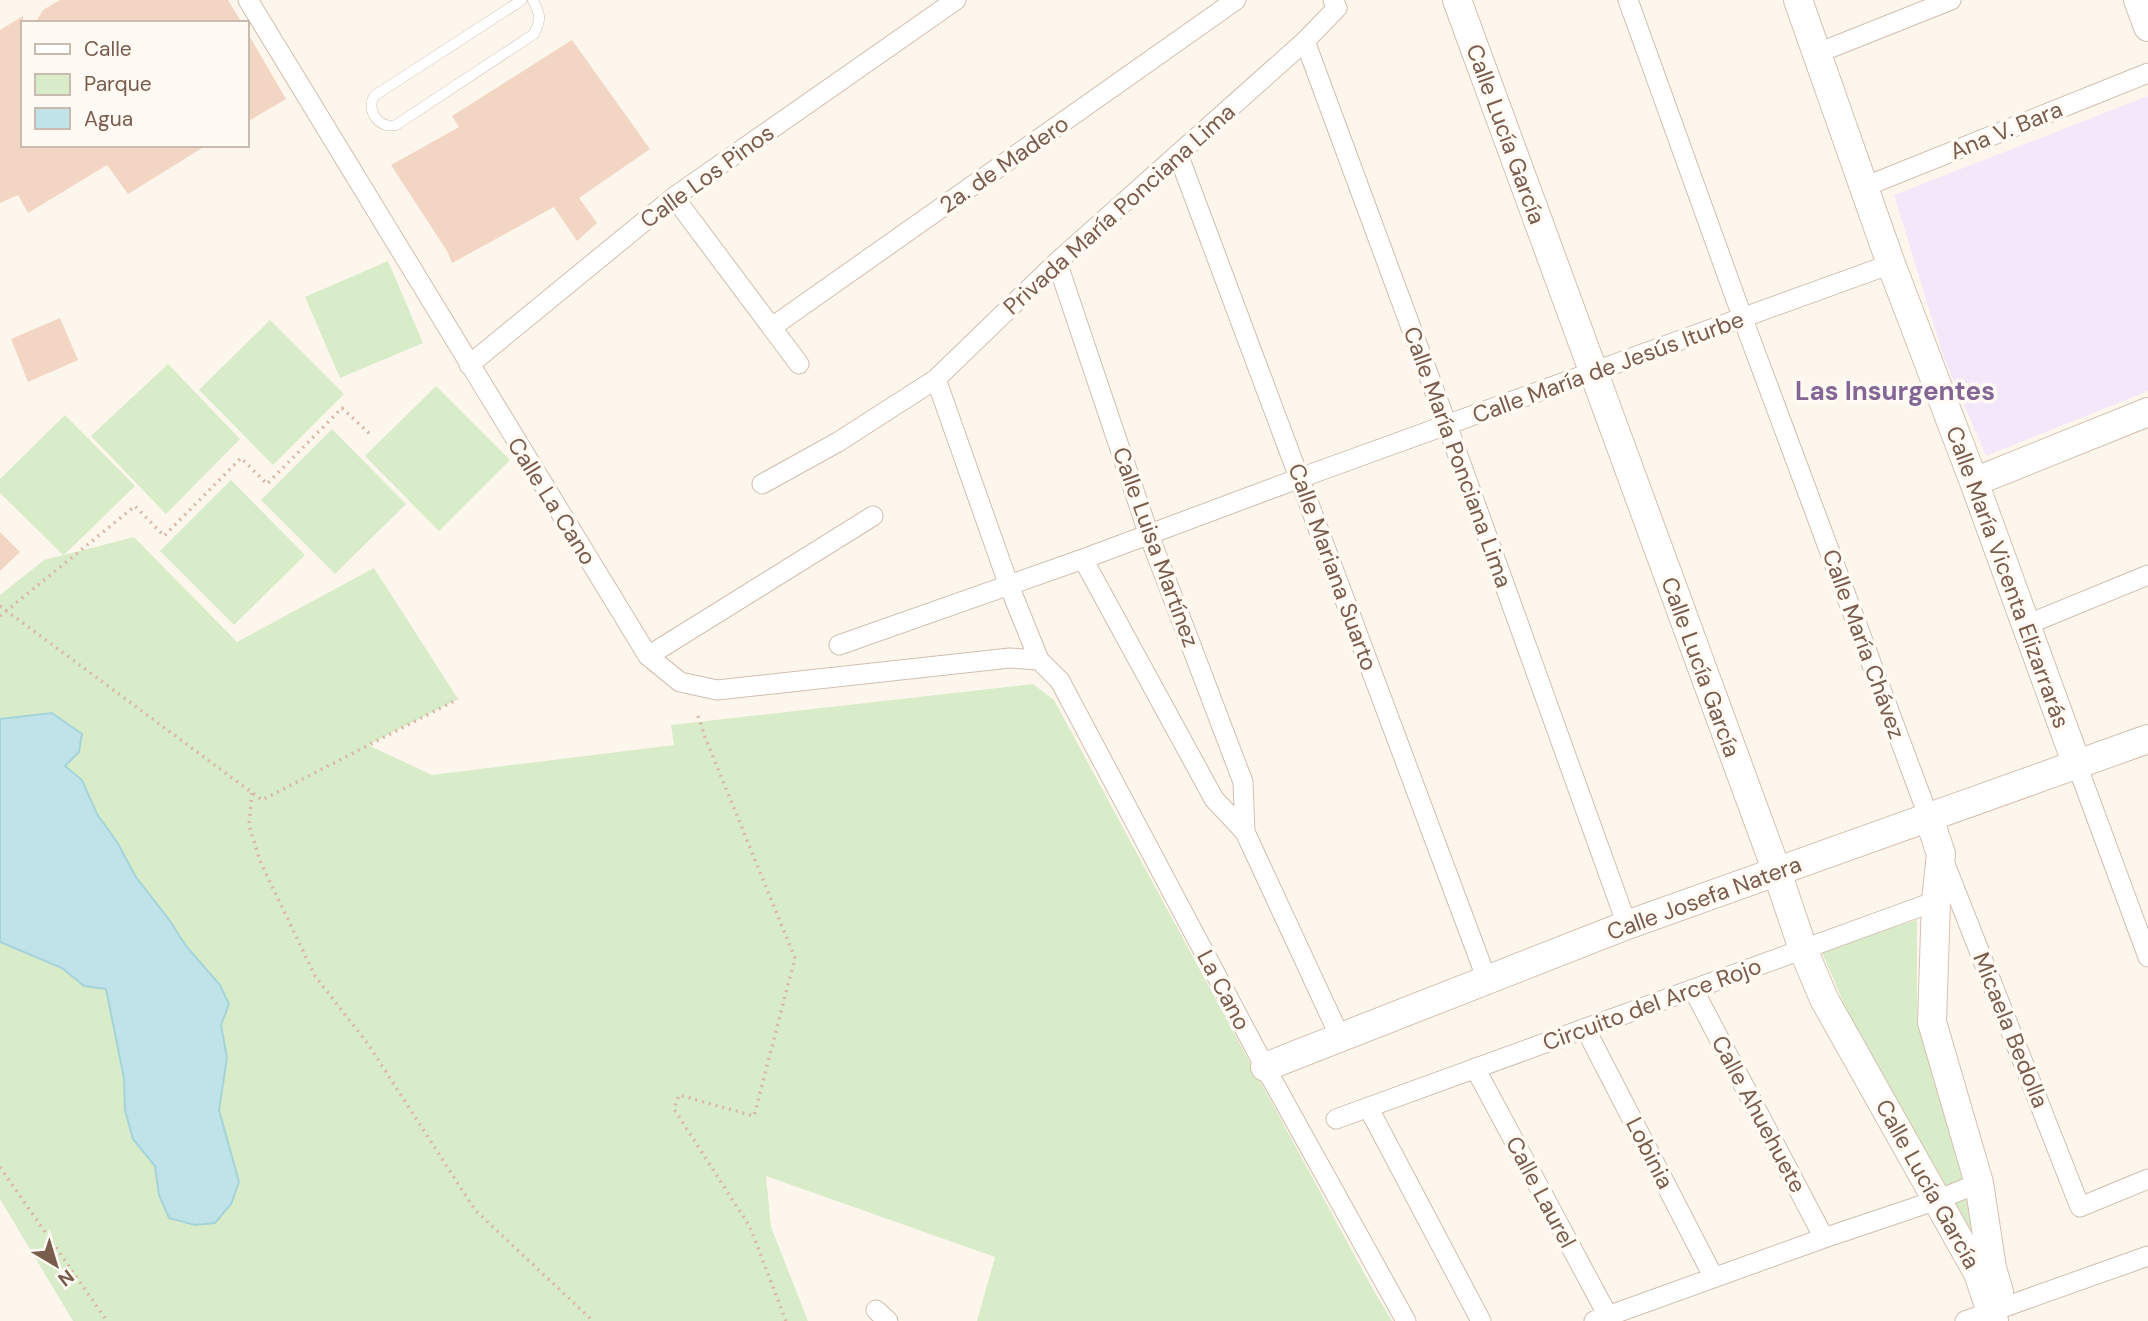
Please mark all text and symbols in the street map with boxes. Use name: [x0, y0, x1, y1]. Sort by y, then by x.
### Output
legend: [21, 21, 248, 147]
text: Calle: [84, 35, 132, 63]
street label: Calle Lucía García: [1460, 40, 1552, 228]
text: Parque: [84, 70, 152, 98]
street label: Ana V. Bara: [1945, 94, 2067, 166]
street label: Privada María Ponciana Lima: [997, 97, 1241, 321]
text: Agua: [84, 105, 133, 133]
street label: 2a. de Madero: [934, 108, 1074, 220]
street label: Calle Los Pinos: [634, 117, 780, 235]
street label: Calle María de Jesús Iturbe: [1468, 304, 1748, 430]
street label: Calle María Ponciana Lima: [1397, 322, 1519, 592]
district label: Las Insurgentes: [1795, 374, 1995, 408]
street label: Calle María Vicenta Elizarrarás: [1939, 422, 2077, 732]
street label: Calle La Cano: [501, 432, 603, 570]
street label: Calle Luisa Martínez: [1106, 443, 1206, 651]
street label: Calle Mariana Suarto: [1282, 459, 1384, 675]
street label: Calle María Chávez: [1816, 545, 1912, 743]
street label: Calle Lucía García: [1655, 573, 1747, 761]
street label: Calle Josefa Natera: [1603, 849, 1805, 947]
street label: La Cano: [1190, 945, 1258, 1035]
street label: Micaela Bedolla: [1966, 948, 2056, 1112]
street label: Circuito del Arce Rojo: [1538, 950, 1766, 1058]
street label: Calle Ahuehuete: [1705, 1030, 1813, 1198]
street label: Calle Lucía García: [1869, 1094, 1987, 1274]
street label: Lobinia: [1619, 1112, 1681, 1194]
street label: Calle Laurel: [1499, 1131, 1583, 1253]
north arrow: [21, 1230, 91, 1300]
text: N: [53, 1264, 79, 1292]

